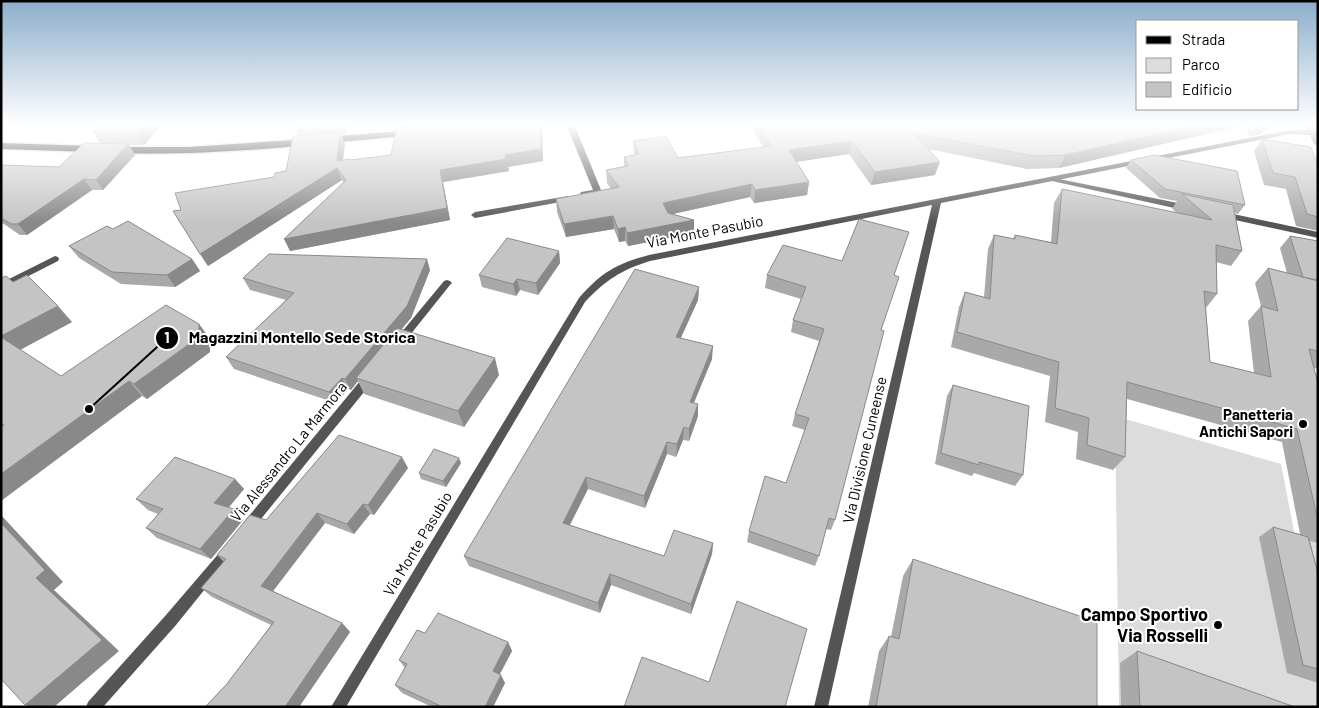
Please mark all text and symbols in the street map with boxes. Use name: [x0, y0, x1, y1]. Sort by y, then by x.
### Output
legend: [1136, 20, 1299, 110]
text: Strada: [1182, 30, 1225, 48]
text: Parco: [1182, 55, 1220, 73]
text: Edificio: [1182, 80, 1232, 98]
street label: Via Monte Pasubio: [645, 211, 765, 251]
callout: Magazzini Montello Sede Storica: [154, 322, 426, 353]
text: Magazzini Montello Sede Storica: [189, 327, 415, 346]
text: 1: [164, 328, 170, 346]
street label: Via Divisione Cuneense: [838, 375, 890, 525]
street label: Via Alessandro La Marmora: [226, 378, 350, 525]
place label: Panetteria Antichi Sapori: [1199, 405, 1293, 440]
marker: Panetteria Antichi Sapori: [1297, 418, 1309, 430]
street label: Via Monte Pasubio: [379, 488, 455, 599]
place label: Campo Sportivo Via Rosselli: [1081, 603, 1208, 646]
marker: Campo Sportivo Via Rosselli: [1212, 619, 1224, 631]

